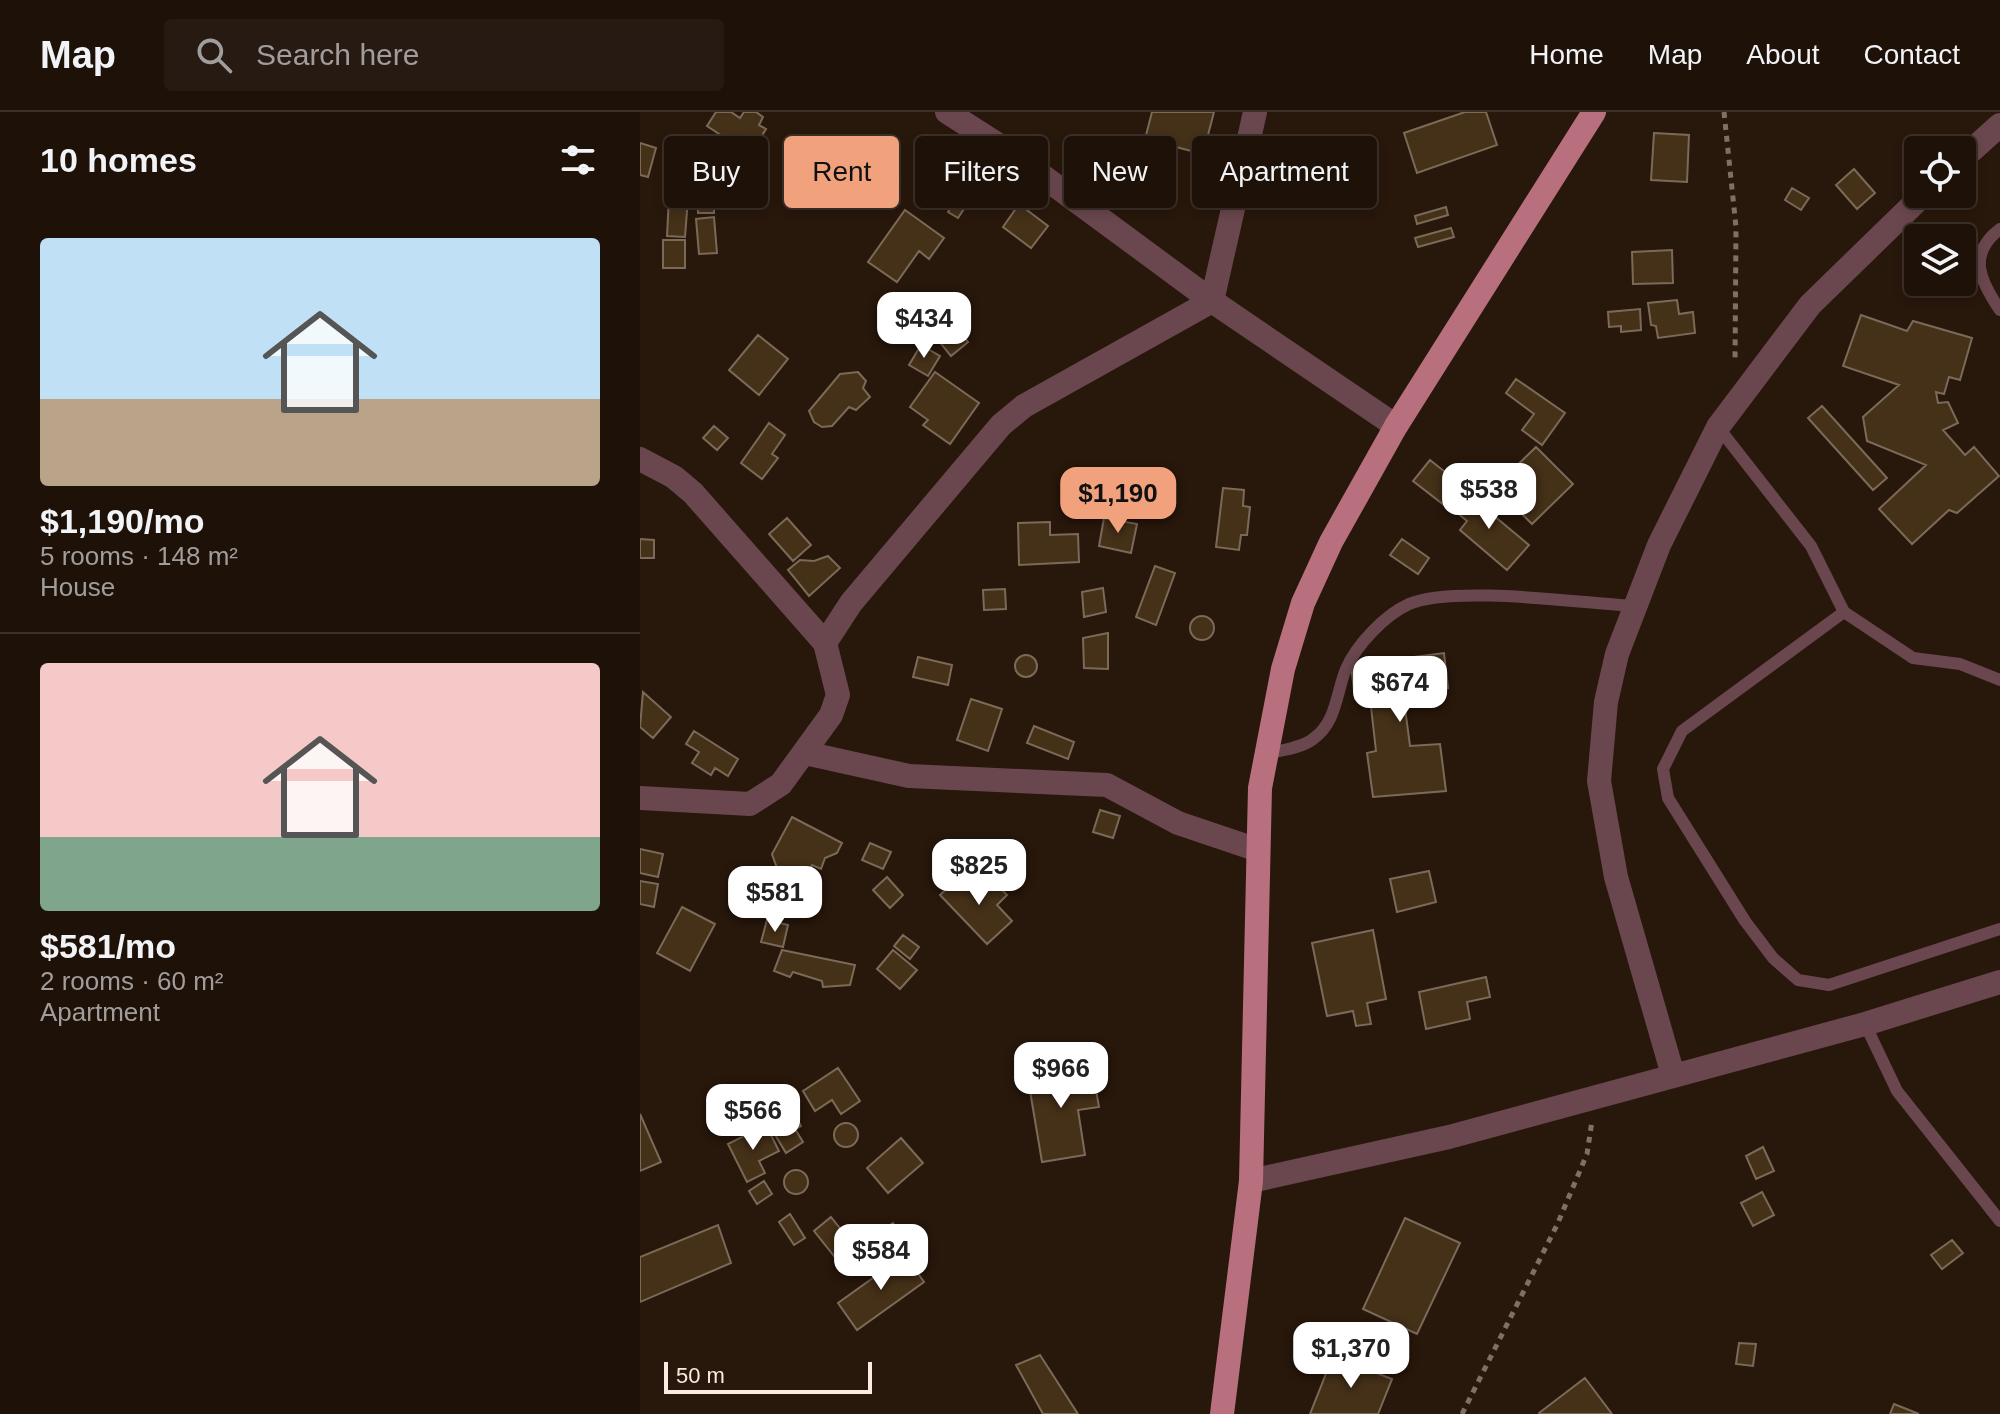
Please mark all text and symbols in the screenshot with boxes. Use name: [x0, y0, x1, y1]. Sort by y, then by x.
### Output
search box: [164, 19, 724, 91]
icon: search: [192, 33, 236, 77]
text: Map: [40, 34, 116, 76]
text: Search here: [256, 38, 419, 71]
text: Home: [1529, 39, 1604, 70]
text: Map: [1648, 39, 1702, 70]
text: About: [1746, 39, 1820, 70]
text: Contact: [1864, 39, 1960, 70]
chip: Buy: [664, 136, 768, 208]
chip: Rent: [784, 136, 899, 208]
chip: Filters: [915, 136, 1048, 208]
chip: New: [1064, 136, 1176, 208]
chip: Apartment: [1192, 136, 1377, 208]
map controls: [1904, 136, 1976, 296]
button: locate: [1904, 136, 1976, 208]
icon: filters: [556, 138, 600, 182]
text: 10 homes: [40, 141, 197, 179]
button: layers: [1904, 224, 1976, 296]
icon: home: [248, 290, 392, 434]
pin: $434: [877, 292, 971, 360]
text: $434: [895, 303, 953, 333]
pin: $538: [1442, 463, 1536, 531]
pin: $1,190: [1053, 467, 1183, 535]
text: $538: [1460, 474, 1518, 504]
text: $1,190: [1078, 478, 1158, 508]
text: $1,190/mo: [40, 502, 204, 540]
text: 5 rooms · 148 m²: [40, 541, 238, 571]
text: House: [40, 572, 115, 602]
pin: $674: [1353, 656, 1447, 724]
text: $674: [1371, 667, 1429, 697]
icon: home: [248, 715, 392, 859]
pin: $825: [932, 839, 1026, 907]
text: $825: [950, 850, 1008, 880]
pin: $581: [728, 866, 822, 934]
text: $581: [746, 877, 804, 907]
text: $581/mo: [40, 927, 176, 965]
text: 2 rooms · 60 m²: [40, 966, 224, 996]
text: Apartment: [40, 997, 160, 1027]
pin: $966: [1014, 1042, 1108, 1110]
text: $966: [1032, 1053, 1090, 1083]
pin: $566: [706, 1084, 800, 1152]
text: $566: [724, 1095, 782, 1125]
pin: $584: [834, 1224, 928, 1292]
text: $584: [852, 1235, 910, 1265]
pin: $1,370: [1286, 1322, 1416, 1390]
text: $1,370: [1311, 1333, 1391, 1363]
scale bar: [664, 1358, 872, 1394]
text: 50 m: [676, 1363, 725, 1388]

